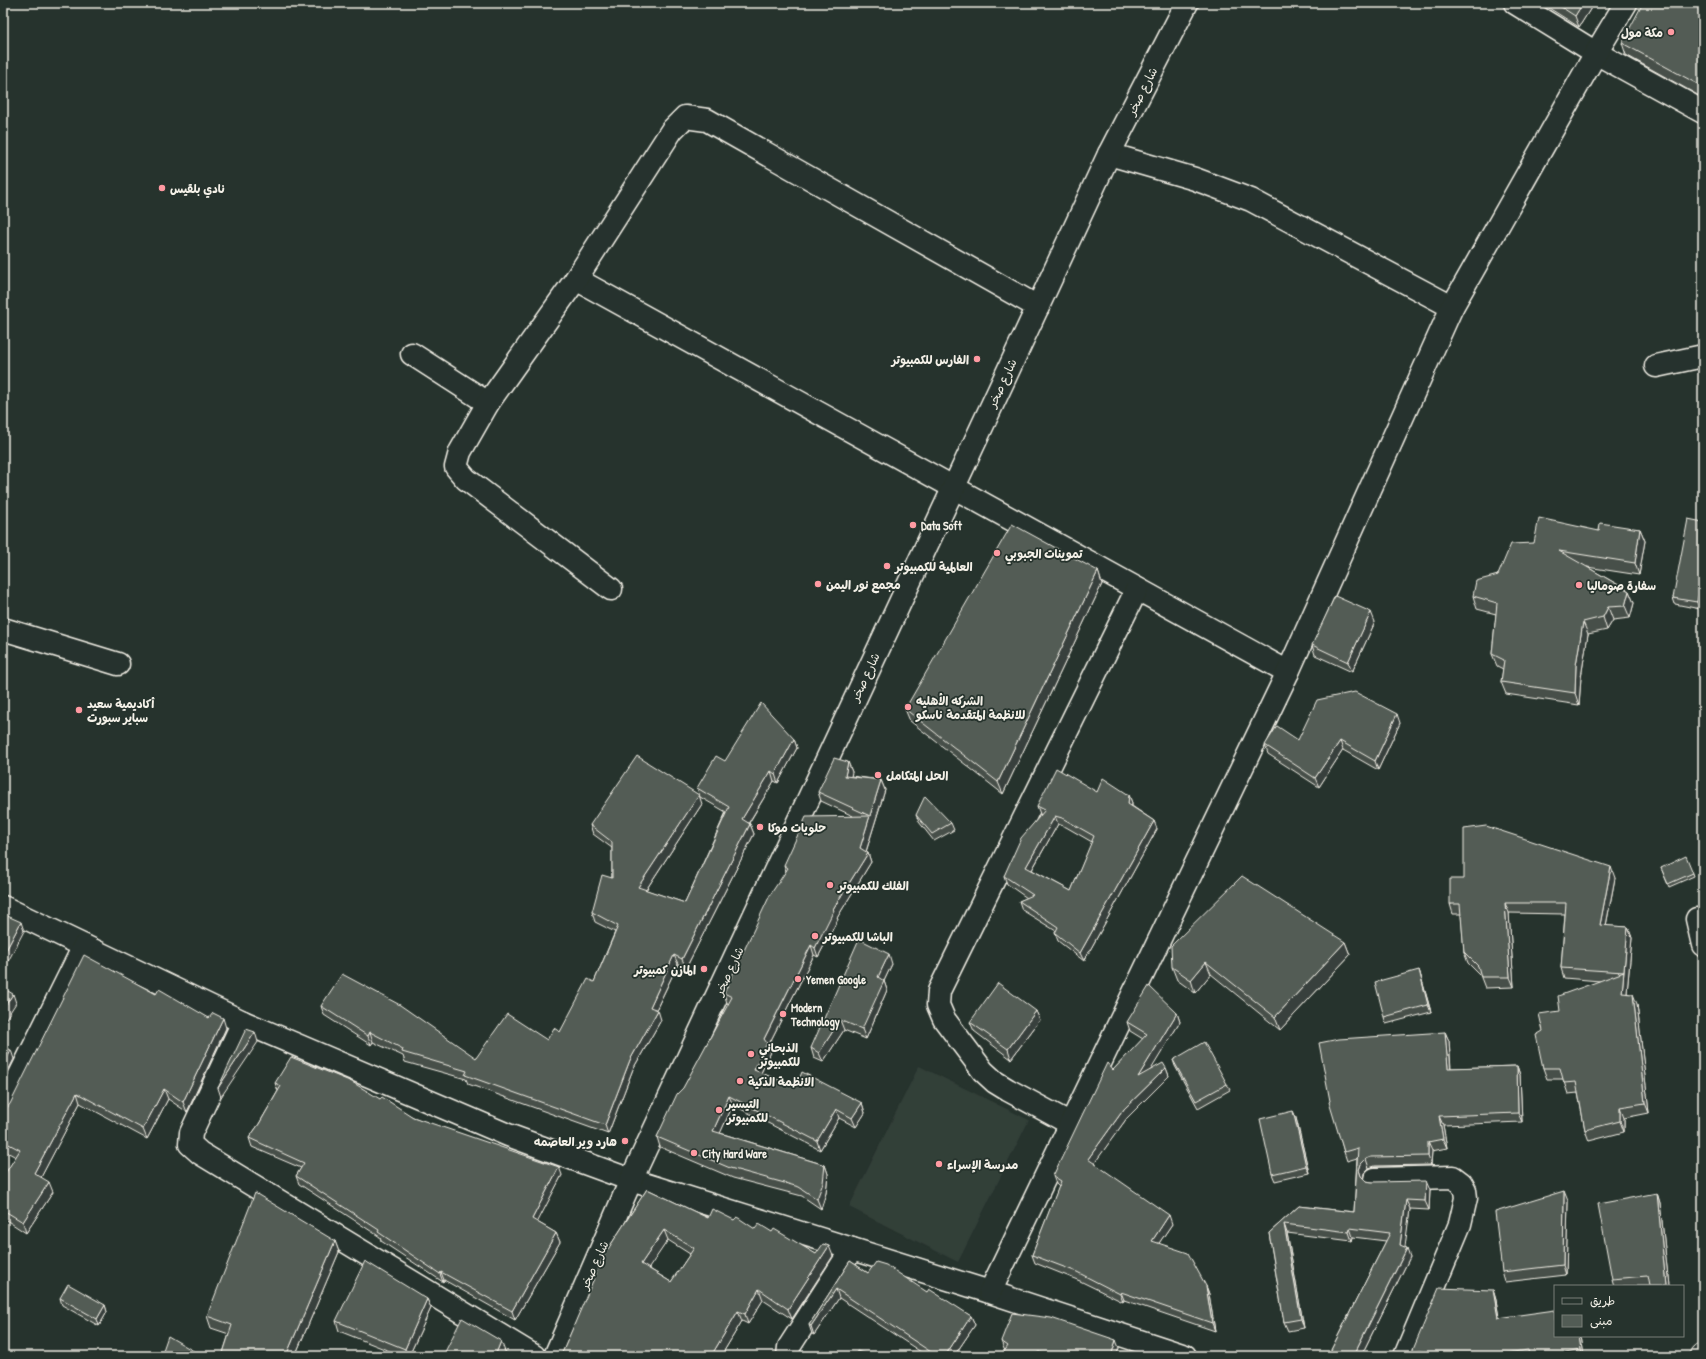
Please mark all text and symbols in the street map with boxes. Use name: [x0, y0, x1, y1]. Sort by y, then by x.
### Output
place label: مكة مول: [1621, 24, 1663, 41]
marker: مكة مول: [1666, 27, 1676, 37]
street label: شارع صخر: [1122, 64, 1162, 119]
place label: نادي بلقيس: [170, 180, 225, 198]
marker: نادي بلقيس: [157, 183, 167, 193]
place label: الفارس للكمبيوتر: [890, 351, 969, 368]
marker: الفارس للكمبيوتر: [972, 354, 982, 364]
street label: شارع صخر: [983, 356, 1022, 411]
place label: Data Soft: [921, 517, 963, 534]
marker: Data Soft: [908, 520, 918, 530]
place label: تموينات الجبوبي: [1005, 545, 1083, 565]
marker: تموينات الجبوبي: [992, 548, 1002, 558]
place label: العالمية للكمبيوتر: [894, 558, 973, 575]
marker: العالمية للكمبيوتر: [882, 561, 892, 571]
place label: مجمع نور اليمن: [826, 576, 901, 594]
place label: سفارة صوماليا: [1587, 577, 1656, 594]
marker: مجمع نور اليمن: [813, 579, 823, 589]
marker: سفارة صوماليا: [1574, 580, 1584, 590]
street label: شارع صخر: [846, 650, 885, 705]
place label: الشركه الأهليه للانظمة المتقدمة ناسكو: [915, 692, 1026, 723]
place label: أكاديمية سعيد سباير سبورت: [87, 695, 155, 726]
marker: الشركه الأهليه للانظمة المتقدمة ناسكو: [903, 702, 913, 712]
marker: أكاديمية سعيد سباير سبورت: [74, 705, 84, 715]
place label: الحل المتكامل: [886, 767, 948, 784]
marker: الحل المتكامل: [873, 770, 883, 780]
place label: حلويات موكا: [768, 819, 826, 836]
marker: حلويات موكا: [755, 822, 765, 832]
place label: الفلك للكمبيوتر: [837, 877, 909, 894]
marker: الفلك للكمبيوتر: [825, 880, 835, 890]
place label: الباشا للكمبيوتر: [822, 928, 893, 945]
marker: الباشا للكمبيوتر: [810, 931, 820, 941]
street label: شارع صخر: [710, 944, 749, 999]
place label: المازن كمبيوتر: [633, 961, 696, 978]
marker: المازن كمبيوتر: [699, 964, 709, 974]
place label: Yemen Google: [805, 971, 866, 989]
marker: Yemen Google: [793, 974, 803, 984]
place label: Modern Technology: [790, 999, 840, 1031]
marker: Modern Technology: [778, 1009, 788, 1019]
place label: الذبحاني للكمبيوتر: [758, 1039, 801, 1070]
marker: الذبحاني للكمبيوتر: [746, 1049, 756, 1059]
place label: الانظمة الذكية: [748, 1073, 814, 1090]
marker: الانظمة الذكية: [735, 1076, 745, 1086]
place label: التيسير للكمبيوتر: [726, 1095, 769, 1126]
marker: التيسير للكمبيوتر: [714, 1105, 724, 1115]
place label: هارد وير العاصمه: [534, 1133, 617, 1150]
marker: هارد وير العاصمه: [620, 1136, 630, 1146]
place label: City Hard Ware: [702, 1145, 767, 1163]
marker: City Hard Ware: [689, 1148, 699, 1158]
place label: مدرسة الإسراء: [947, 1156, 1018, 1173]
marker: مدرسة الإسراء: [934, 1159, 944, 1169]
street label: شارع صخر: [575, 1238, 613, 1293]
legend: [1554, 1285, 1684, 1337]
text: طريق: [1590, 1292, 1615, 1309]
text: مبنى: [1590, 1312, 1613, 1329]

